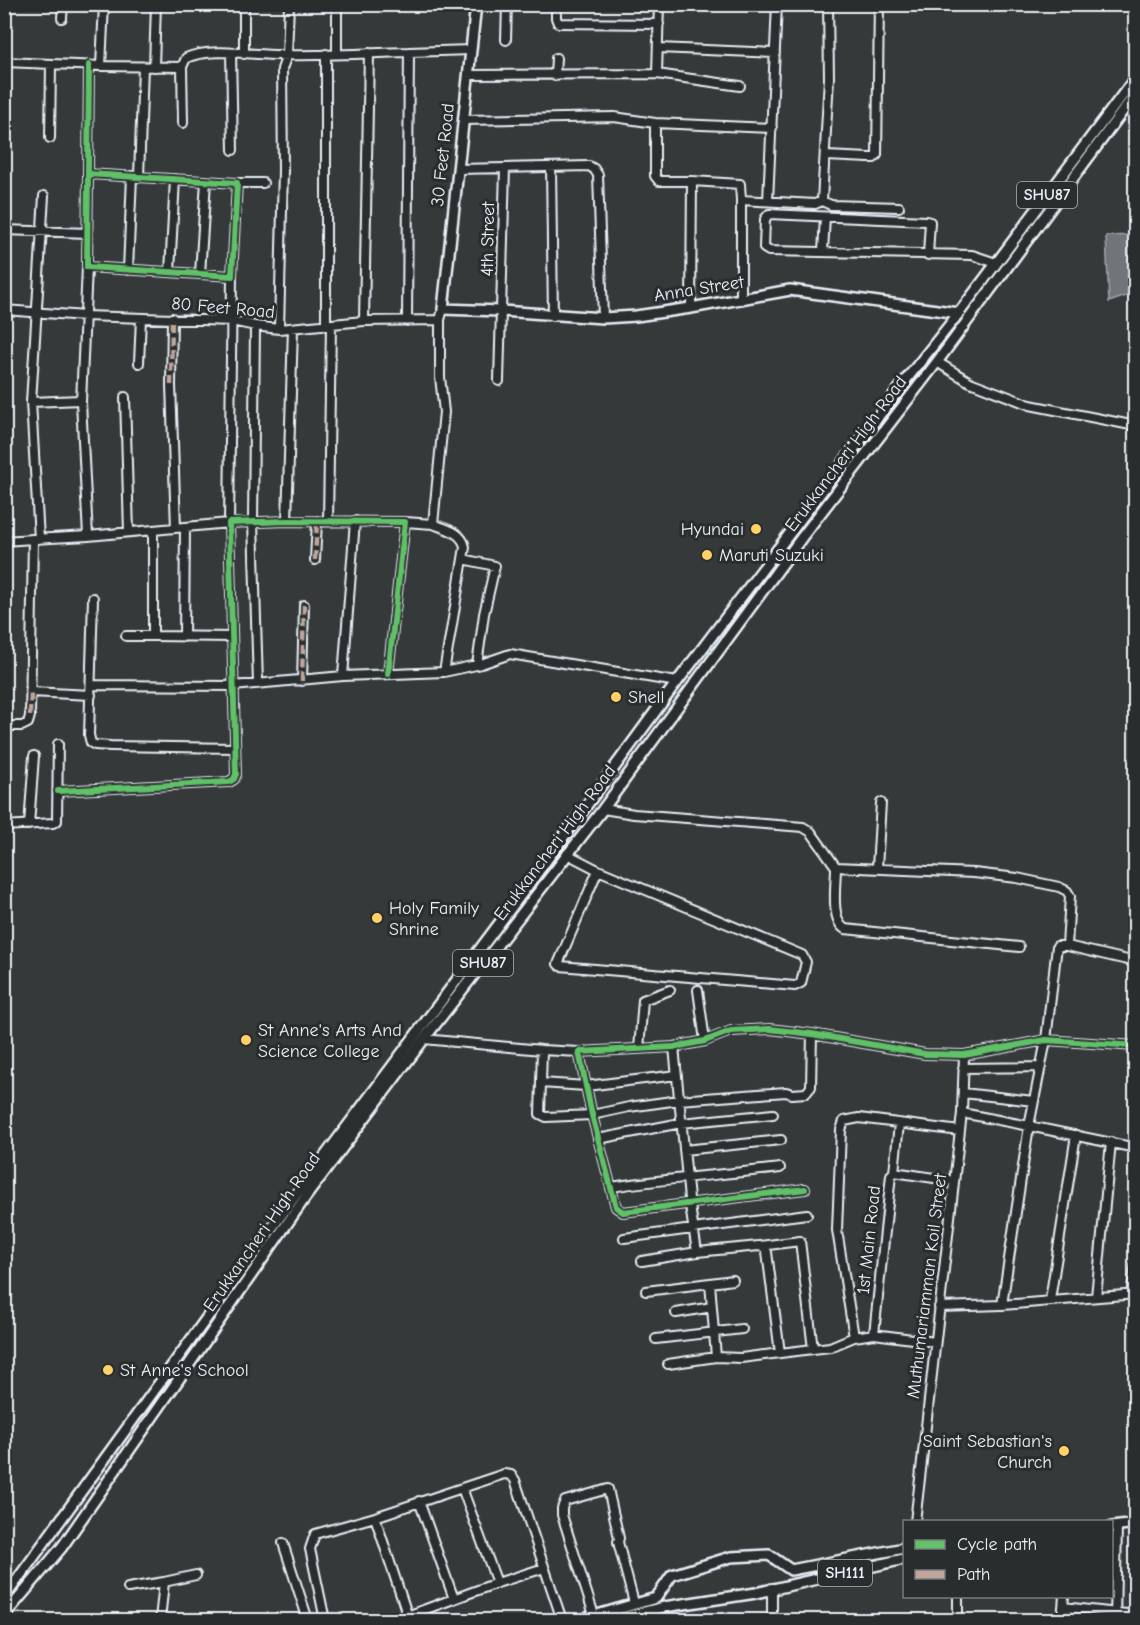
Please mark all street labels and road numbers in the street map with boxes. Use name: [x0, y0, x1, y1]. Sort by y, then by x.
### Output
street label: 30 Feet Road: [427, 102, 459, 208]
road number: SHU87: [1017, 182, 1077, 208]
street label: 4th Street: [477, 201, 499, 276]
street label: Anna Street: [653, 271, 746, 306]
street label: 80 Feet Road: [170, 293, 276, 323]
street label: Erukkancheri High Road: [781, 372, 911, 536]
street label: Erukkancheri High Road: [490, 761, 620, 925]
road number: SHU87: [453, 950, 513, 976]
street label: Erukkancheri High Road: [199, 1148, 325, 1316]
street label: Muthumariamman Koil Street: [903, 1171, 951, 1400]
street label: 1st Main Road: [853, 1185, 885, 1295]
road number: SH111: [818, 1560, 872, 1586]

